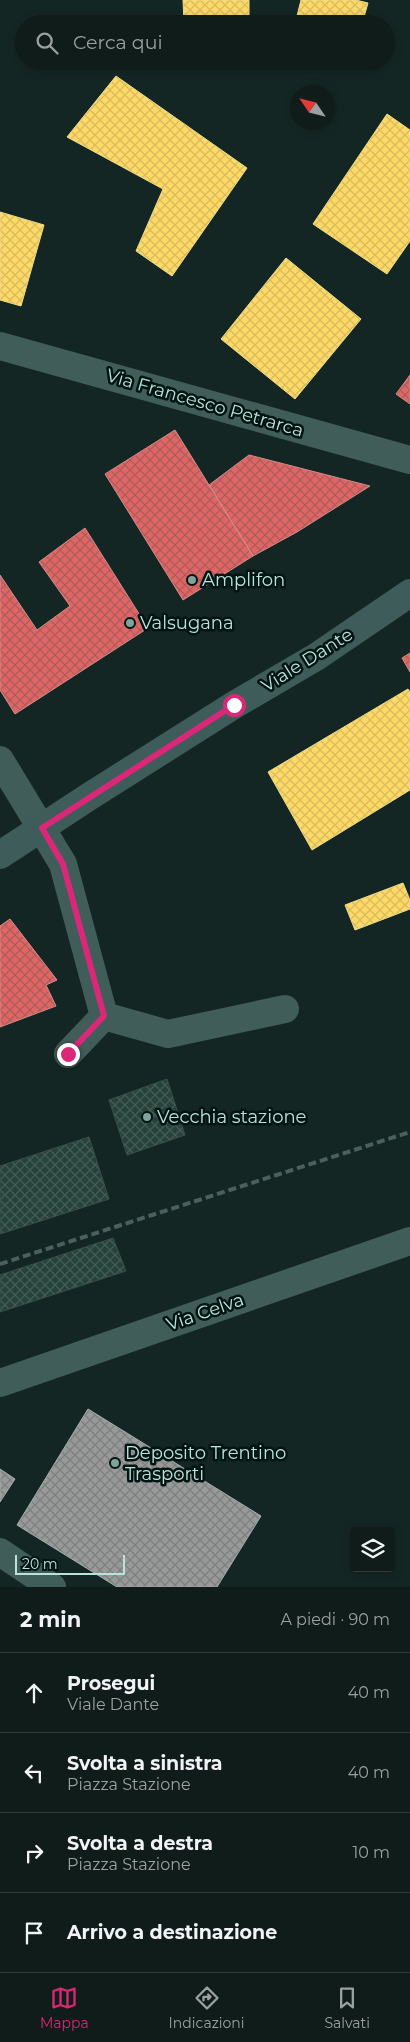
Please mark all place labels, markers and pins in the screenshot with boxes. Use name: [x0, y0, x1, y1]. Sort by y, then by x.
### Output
place label: Amplifon: [202, 569, 285, 591]
marker: Amplifon: [186, 574, 198, 586]
place label: Valsugana: [140, 612, 234, 634]
marker: Valsugana: [124, 617, 136, 629]
place label: Vecchia stazione: [157, 1106, 307, 1128]
marker: Vecchia stazione: [141, 1111, 153, 1123]
place label: Deposito Trentino Trasporti: [125, 1442, 286, 1485]
marker: Deposito Trentino Trasporti: [109, 1457, 121, 1469]

